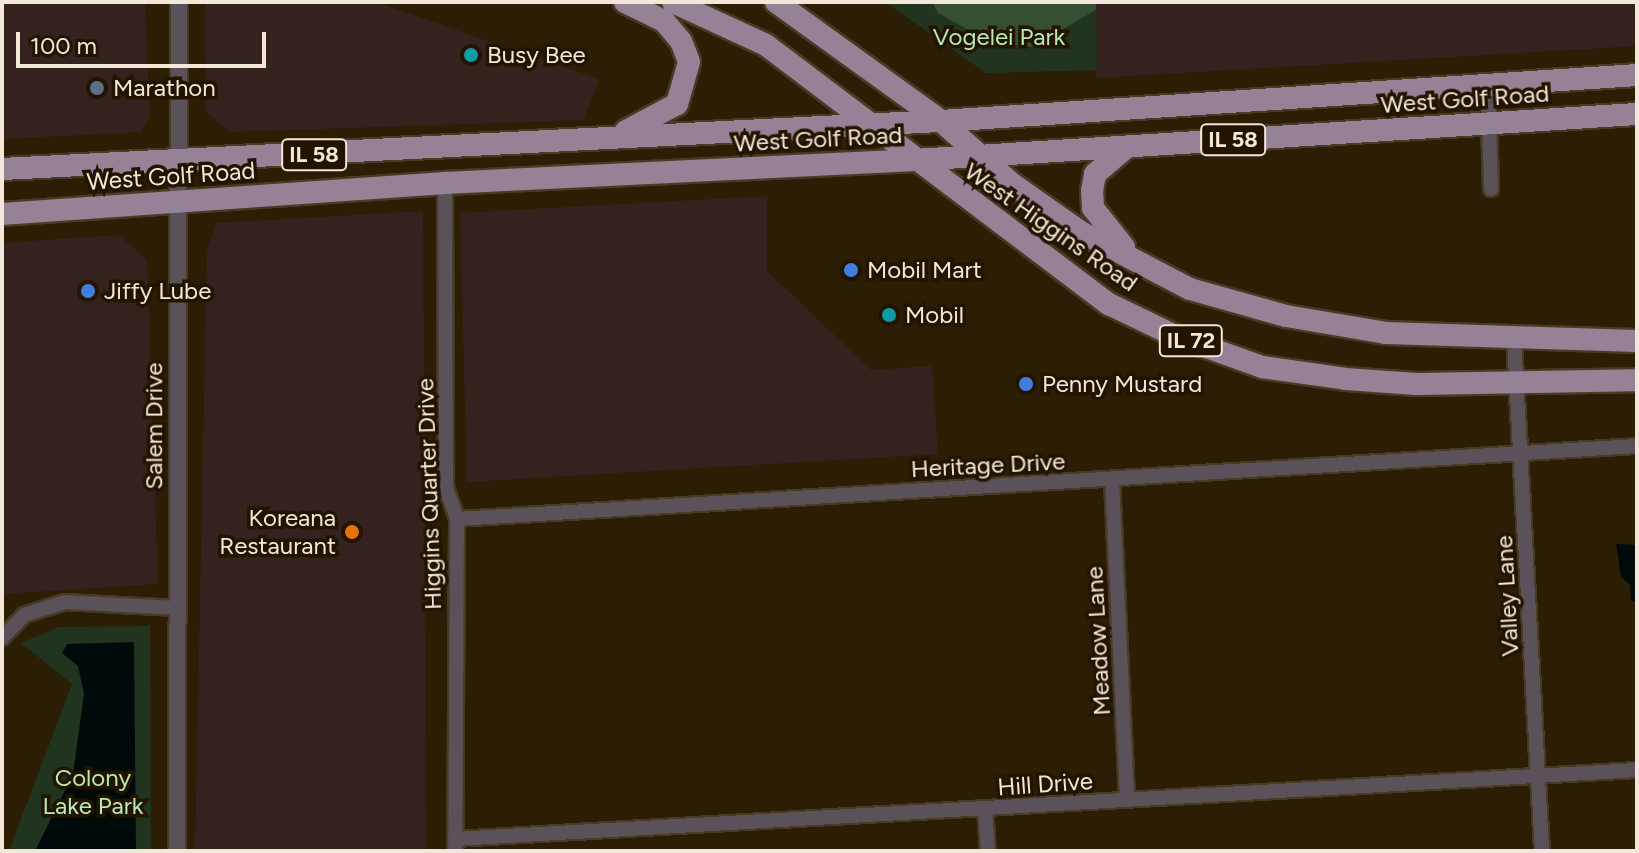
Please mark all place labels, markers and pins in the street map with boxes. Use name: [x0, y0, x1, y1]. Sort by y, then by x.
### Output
place label: Busy Bee: [487, 41, 586, 69]
marker: Busy Bee: [462, 46, 480, 64]
place label: Marathon: [113, 74, 216, 102]
marker: Marathon: [88, 79, 106, 97]
place label: Mobil Mart: [867, 256, 982, 284]
marker: Mobil Mart: [842, 261, 860, 279]
place label: Jiffy Lube: [104, 277, 211, 305]
marker: Jiffy Lube: [79, 282, 97, 300]
place label: Mobil: [905, 301, 964, 329]
marker: Mobil: [880, 306, 898, 324]
place label: Penny Mustard: [1042, 370, 1202, 398]
marker: Penny Mustard: [1017, 375, 1035, 393]
place label: Koreana Restaurant: [219, 504, 336, 560]
marker: Koreana Restaurant: [343, 523, 361, 541]

